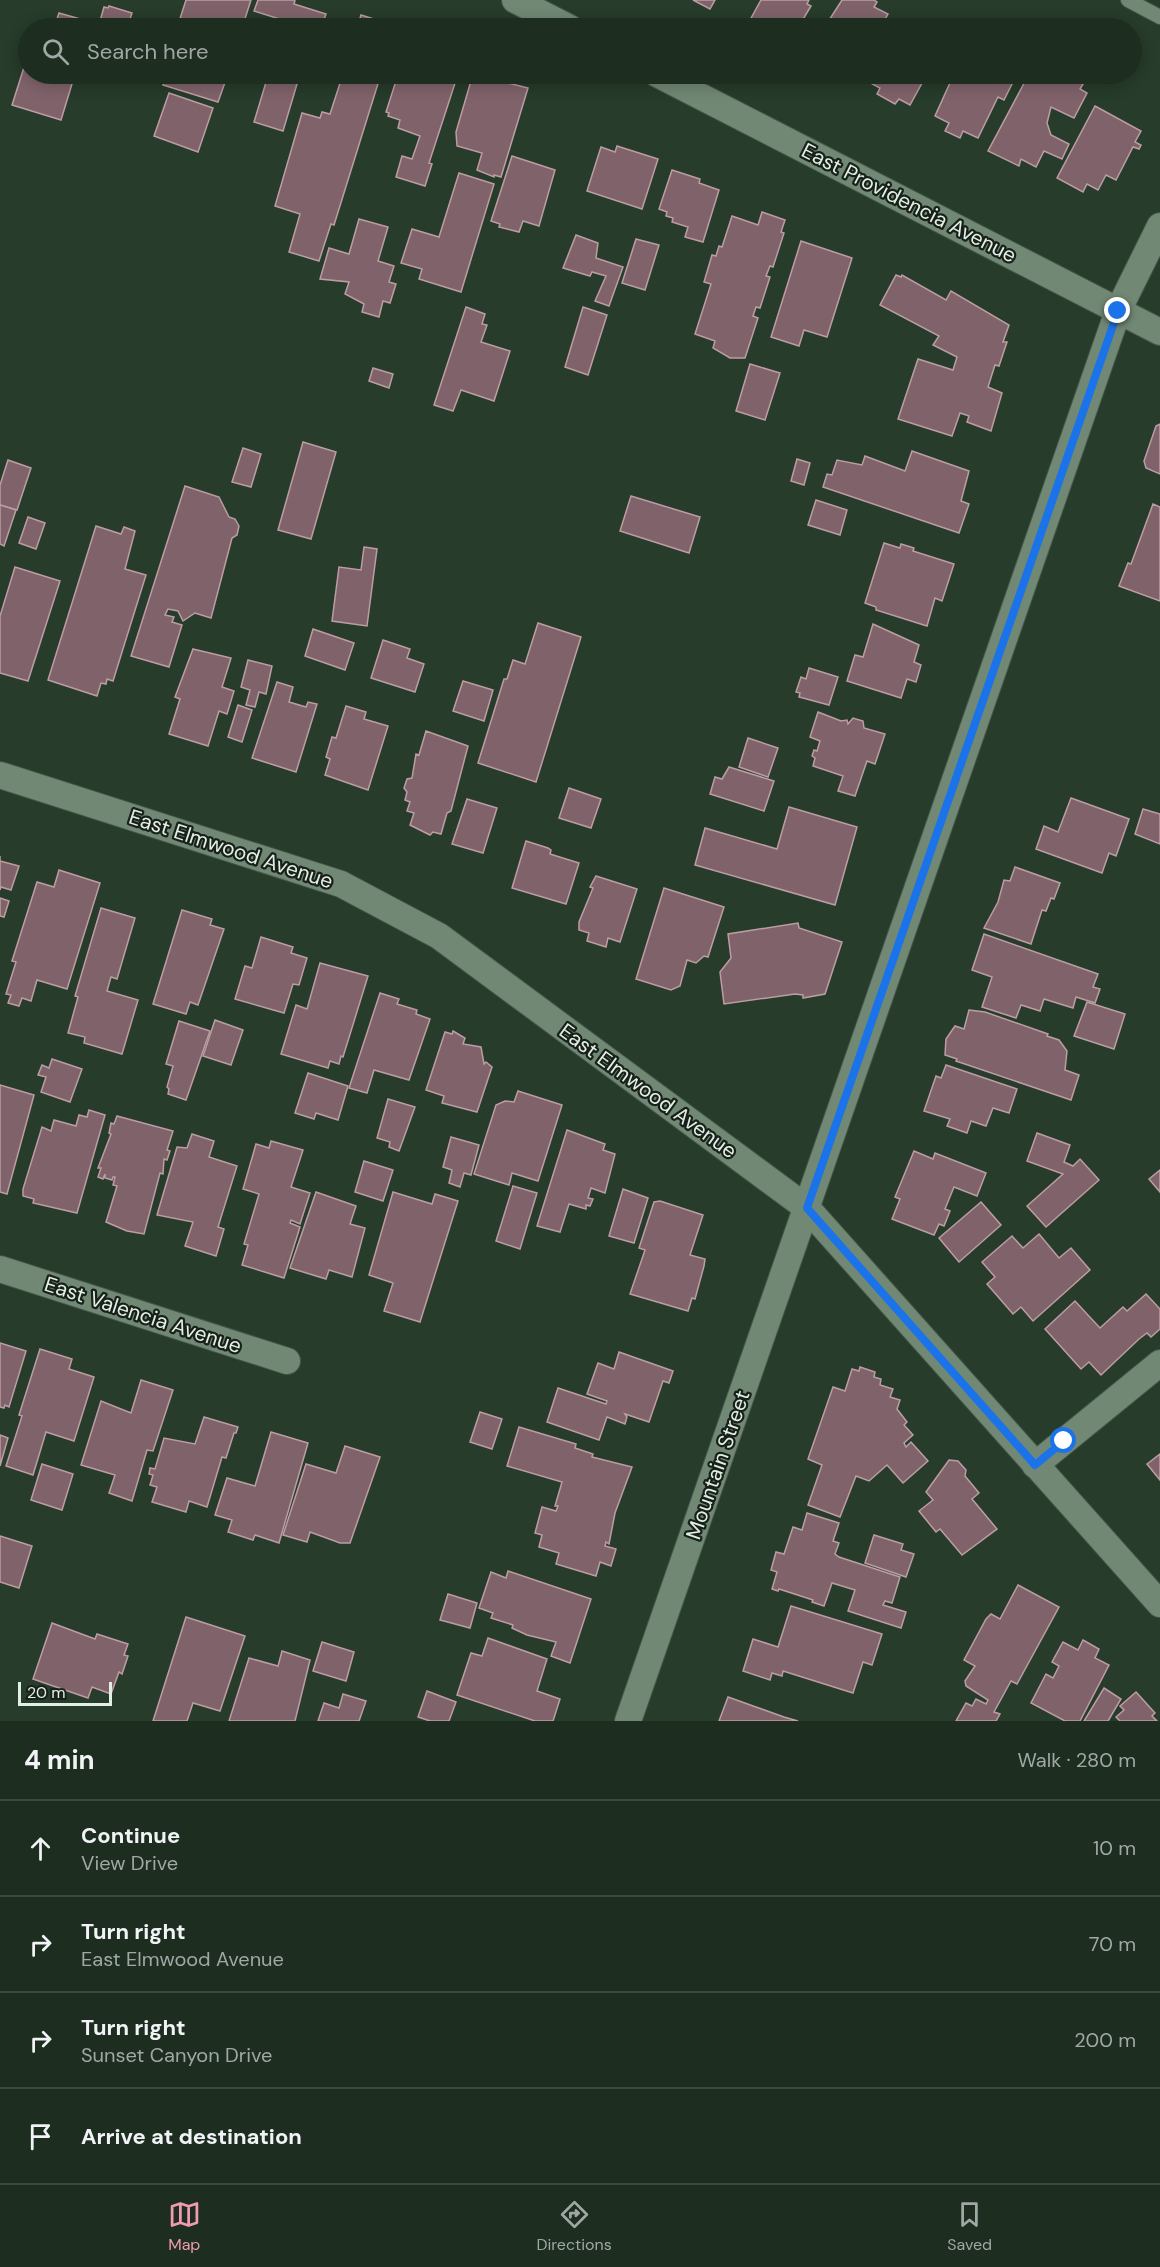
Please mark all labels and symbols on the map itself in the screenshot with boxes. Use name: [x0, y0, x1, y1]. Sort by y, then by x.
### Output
street label: East Providencia Avenue: [797, 137, 1021, 269]
route end: [1104, 297, 1130, 323]
street label: East Elmwood Avenue: [125, 803, 337, 895]
street label: East Elmwood Avenue: [554, 1017, 742, 1165]
street label: East Valencia Avenue: [41, 1270, 245, 1360]
street label: Mountain Street: [679, 1387, 757, 1543]
route start: [1050, 1427, 1076, 1453]
scale bar: [18, 1679, 112, 1706]

